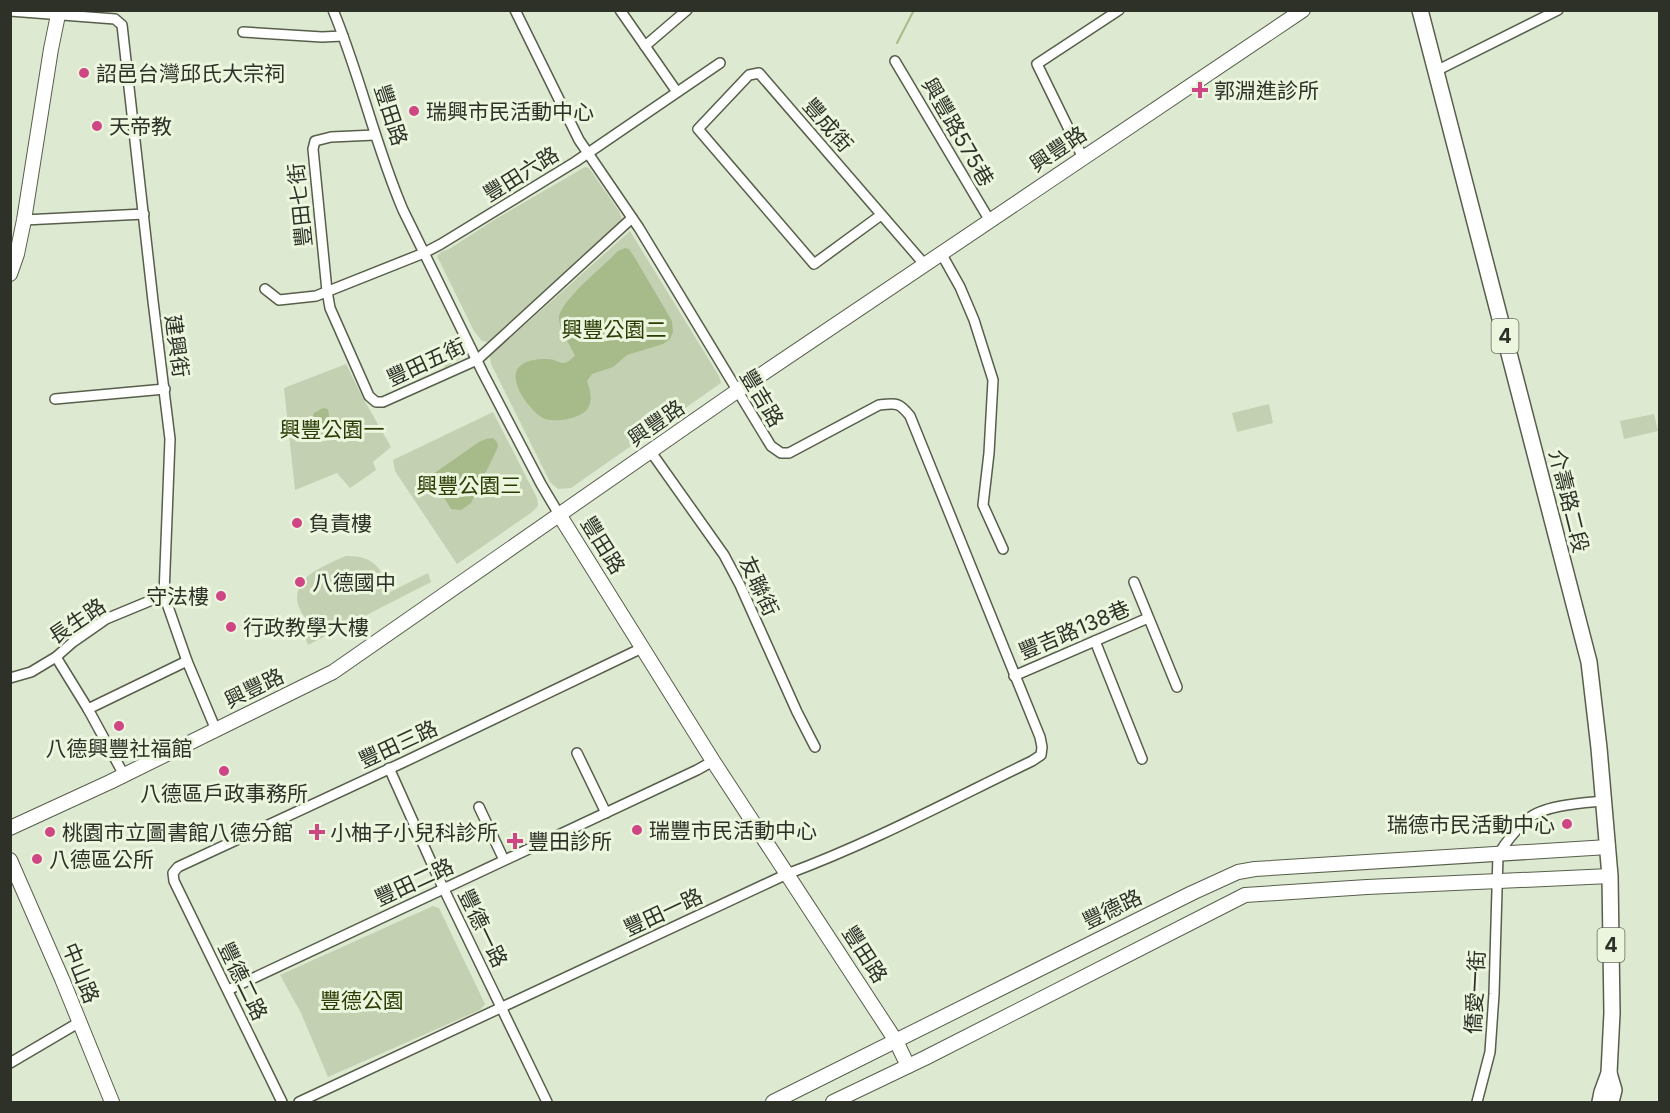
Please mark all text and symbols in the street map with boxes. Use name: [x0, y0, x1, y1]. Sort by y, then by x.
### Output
place label: 詔邑台灣邱氏大宗祠: [96, 61, 285, 86]
marker: 詔邑台灣邱氏大宗祠: [77, 66, 91, 80]
street label: 興豐路575巷: [917, 73, 999, 191]
place label: 郭淵進診所: [1214, 78, 1319, 103]
street label: 豐田路: [369, 81, 413, 149]
marker: 郭淵進診所: [1191, 81, 1209, 99]
street label: 豐成街: [798, 93, 858, 157]
place label: 瑞興市民活動中心: [426, 99, 594, 124]
marker: 瑞興市民活動中心: [407, 104, 421, 118]
place label: 天帝教: [109, 114, 172, 139]
marker: 天帝教: [90, 119, 104, 133]
street label: 興豐路: [1025, 121, 1091, 177]
street label: 豐田六路: [479, 141, 563, 207]
street label: 豐田七街: [283, 162, 317, 248]
street label: 建興街: [160, 313, 194, 379]
park label: 興豐公園二: [562, 317, 667, 342]
road number: 4: [1492, 319, 1518, 353]
street label: 豐田五街: [383, 333, 469, 391]
street label: 豐吉路: [735, 365, 789, 431]
street label: 興豐路: [623, 395, 689, 451]
park label: 興豐公園一: [280, 417, 385, 442]
street label: 介壽路二段: [1544, 447, 1594, 555]
park label: 興豐公園三: [417, 473, 522, 498]
place label: 負責樓: [309, 511, 372, 536]
street label: 豐田路: [576, 512, 630, 578]
marker: 負責樓: [290, 516, 304, 530]
street label: 友聯街: [734, 552, 784, 620]
place label: 八德國中: [312, 570, 396, 595]
marker: 八德國中: [293, 575, 307, 589]
place label: 守法樓: [146, 584, 209, 609]
marker: 守法樓: [214, 589, 228, 603]
street label: 長生路: [44, 593, 110, 649]
street label: 豐吉路138巷: [1015, 595, 1133, 665]
place label: 行政教學大樓: [243, 615, 369, 640]
marker: 行政教學大樓: [224, 620, 238, 634]
street label: 興豐路: [220, 663, 288, 713]
street label: 豐田三路: [355, 715, 441, 773]
marker: 八德興豐社福館: [112, 719, 126, 733]
place label: 八德興豐社福館: [46, 736, 193, 761]
marker: 八德區戶政事務所: [217, 764, 231, 778]
place label: 八德區戶政事務所: [140, 781, 308, 806]
place label: 瑞德市民活動中心: [1387, 812, 1555, 837]
marker: 瑞德市民活動中心: [1560, 817, 1574, 831]
place label: 瑞豐市民活動中心: [649, 818, 817, 843]
place label: 桃園市立圖書館八德分館: [62, 820, 293, 845]
place label: 小柚子小兒科診所: [330, 820, 498, 845]
marker: 小柚子小兒科診所: [308, 823, 326, 841]
marker: 瑞豐市民活動中心: [630, 823, 644, 837]
marker: 桃園市立圖書館八德分館: [43, 825, 57, 839]
place label: 豐田診所: [528, 829, 612, 854]
marker: 豐田診所: [506, 832, 524, 850]
place label: 八德區公所: [49, 847, 154, 872]
marker: 八德區公所: [30, 852, 44, 866]
street label: 豐田二路: [371, 853, 457, 911]
street label: 豐田一路: [620, 883, 706, 941]
street label: 豐德路: [1078, 884, 1146, 934]
street label: 豐德一路: [453, 885, 513, 971]
street label: 豐田路: [837, 921, 893, 987]
road number: 4: [1598, 928, 1624, 962]
street label: 豐德二路: [213, 938, 273, 1024]
street label: 中山路: [58, 939, 104, 1007]
street label: 僑愛一街: [1460, 949, 1490, 1035]
park label: 豐德公園: [320, 988, 404, 1013]

